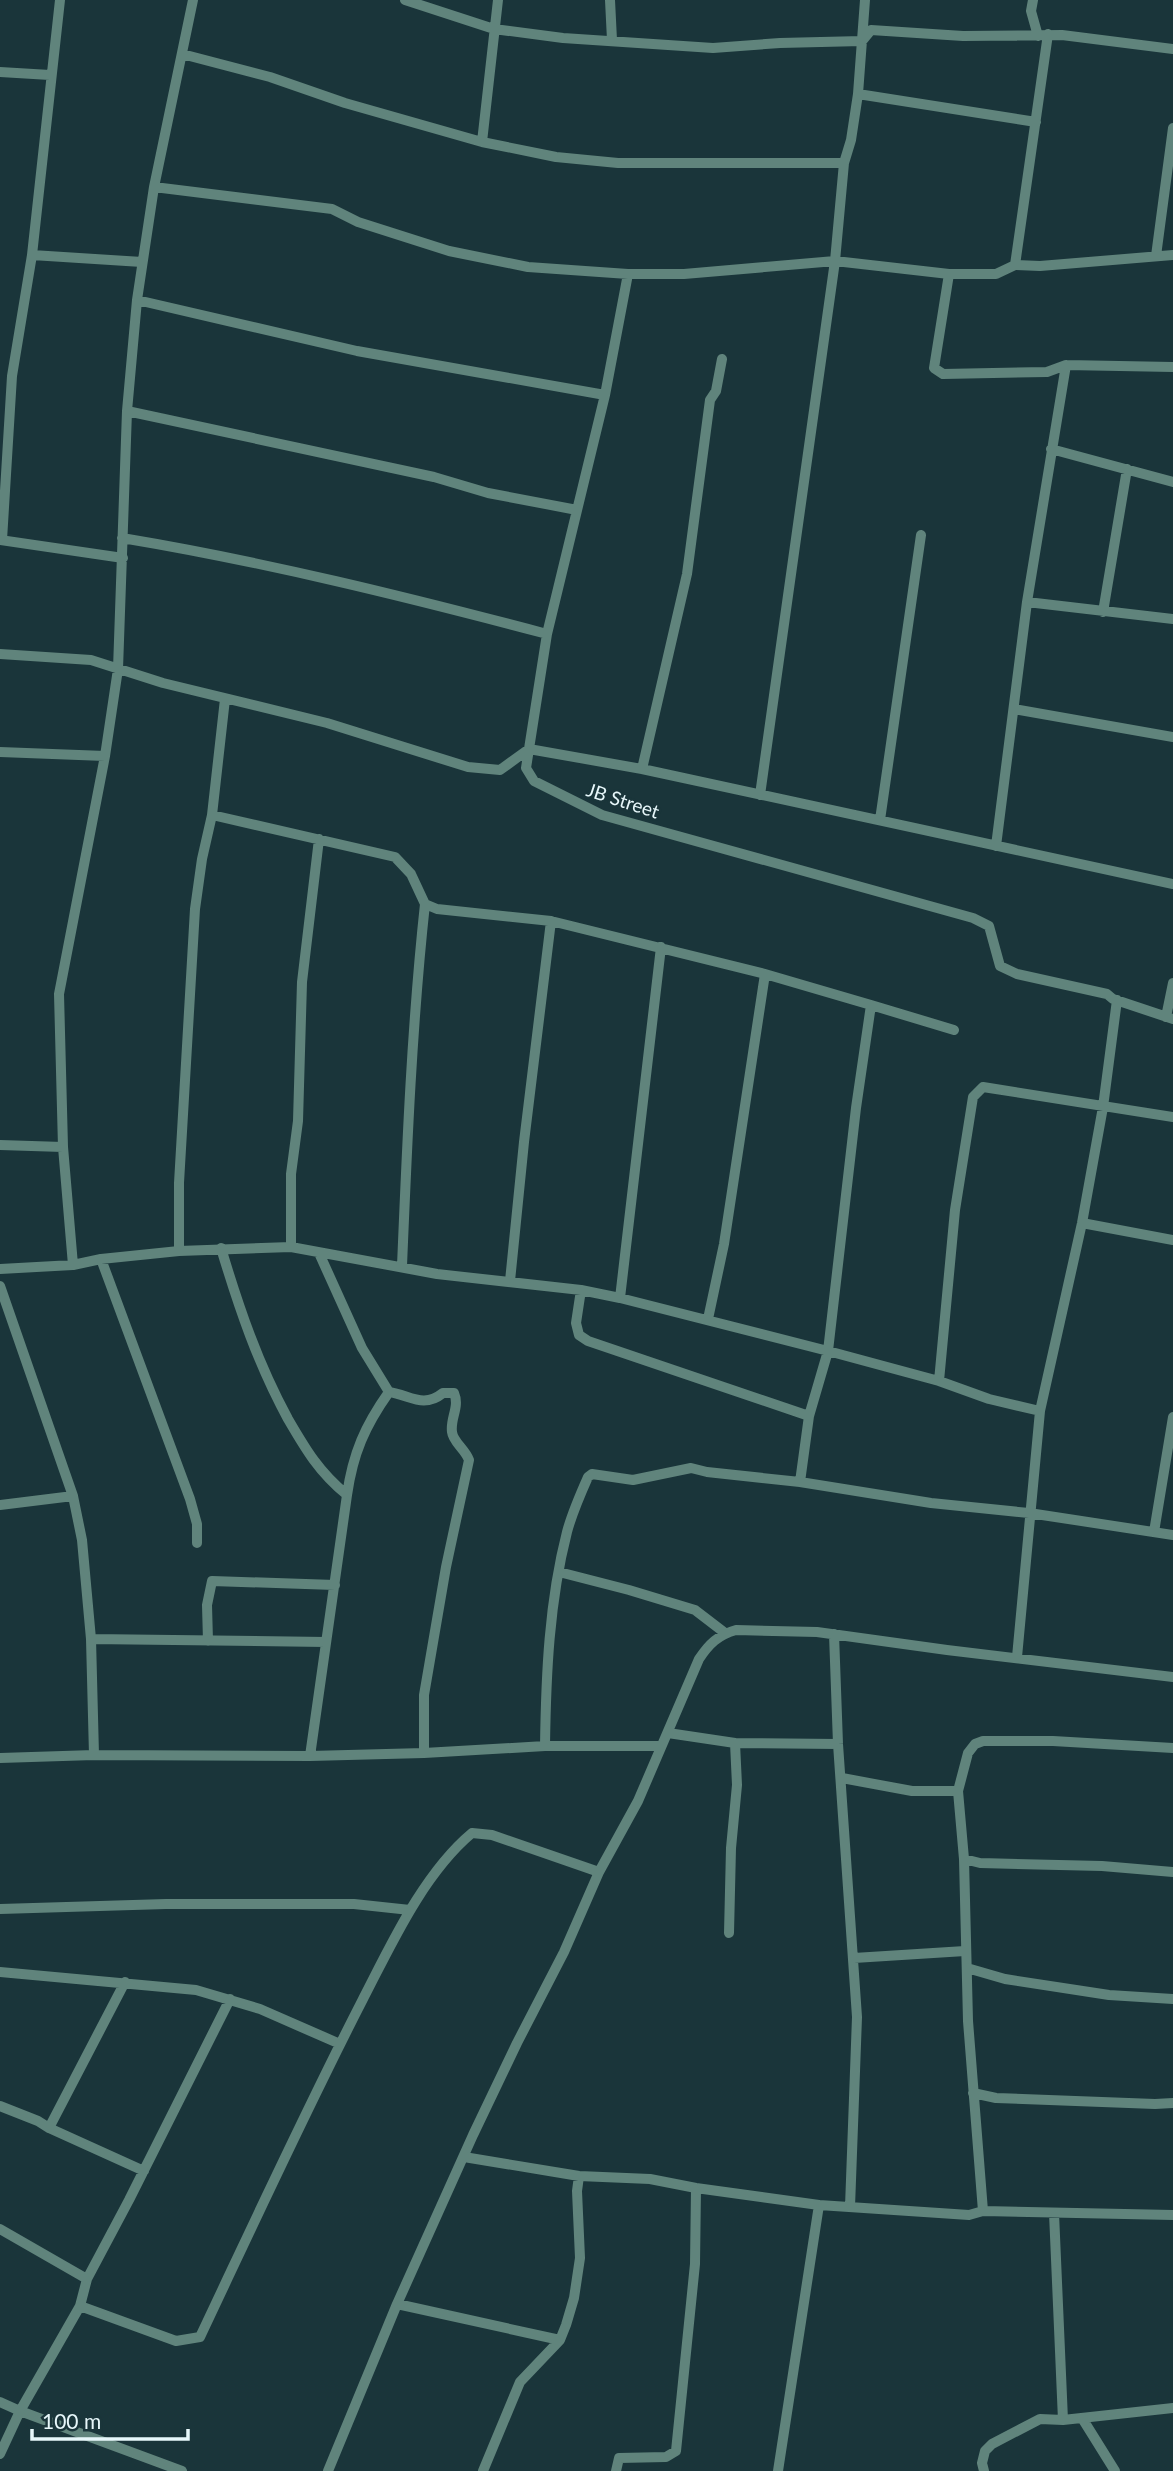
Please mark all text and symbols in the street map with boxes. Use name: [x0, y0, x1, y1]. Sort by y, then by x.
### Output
street label: JB Street: [584, 777, 662, 823]
scale bar: [32, 2398, 187, 2442]
text: 100 m: [42, 2408, 101, 2433]

